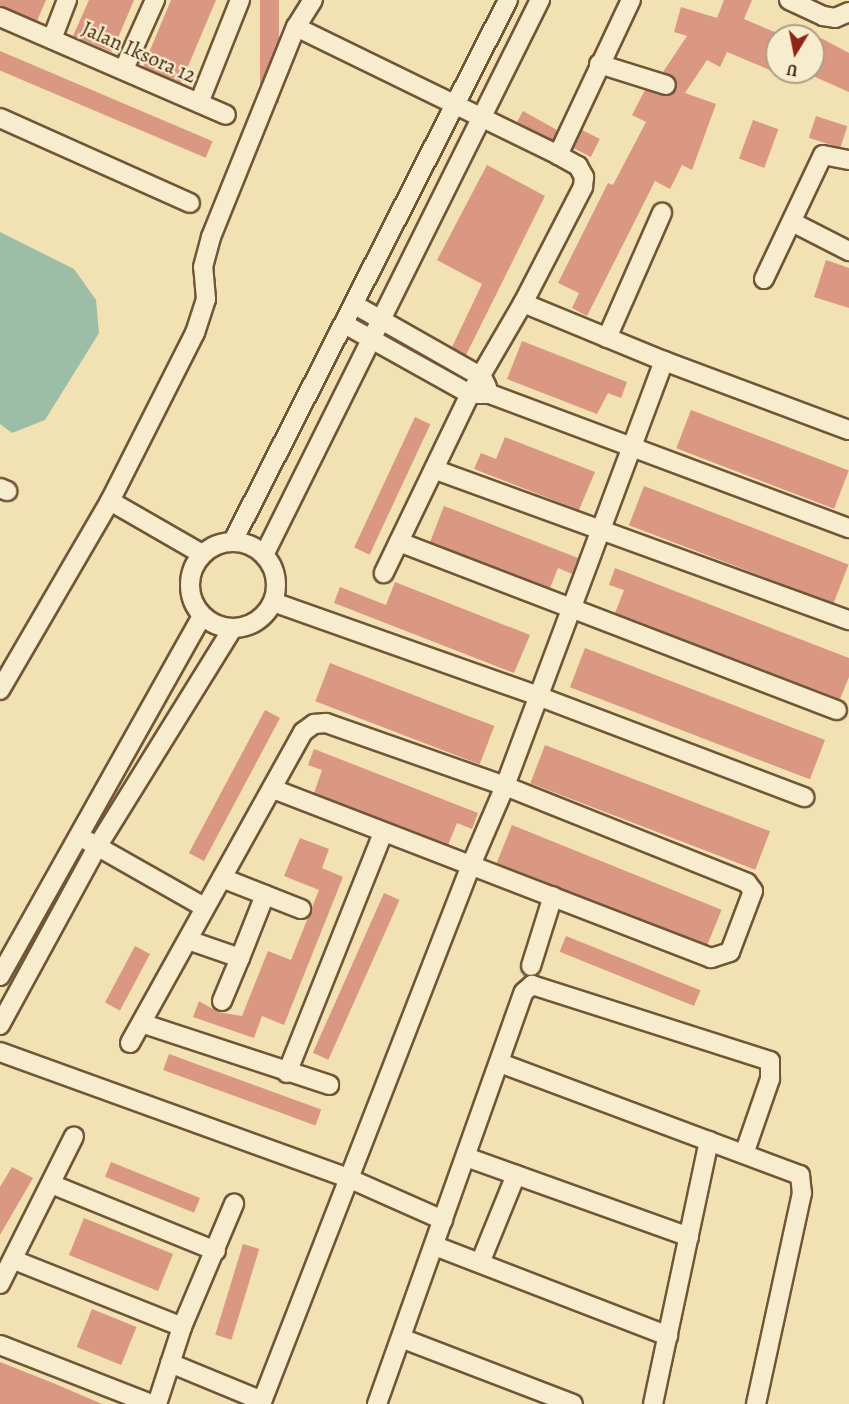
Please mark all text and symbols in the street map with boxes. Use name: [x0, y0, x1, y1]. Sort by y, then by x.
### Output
street label: Jalan Iksora 12: [78, 16, 200, 88]
north arrow: [765, 24, 825, 84]
text: U: [785, 58, 799, 82]

